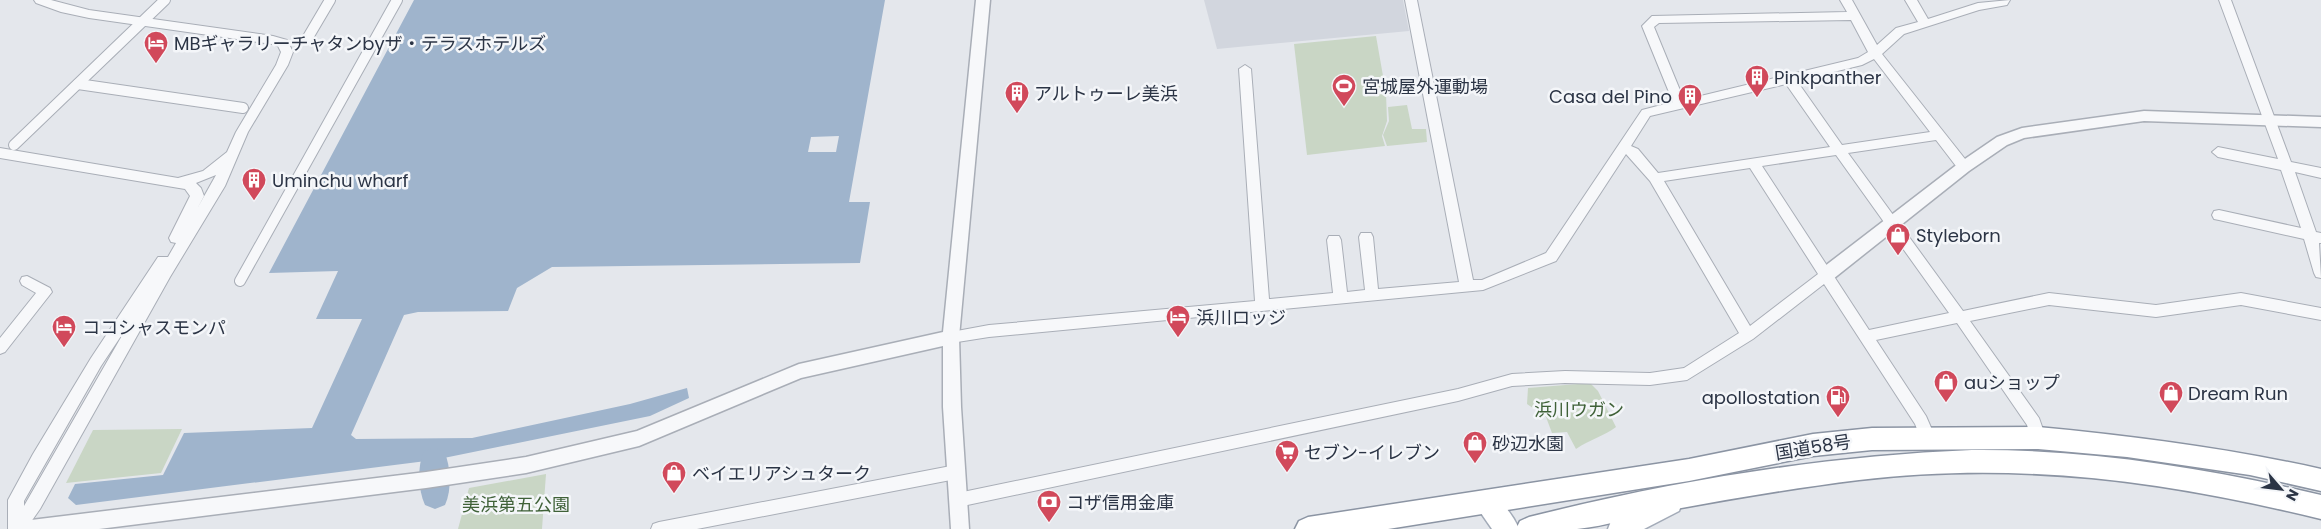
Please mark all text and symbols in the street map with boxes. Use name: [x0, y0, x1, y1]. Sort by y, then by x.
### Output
hotel icon: MBギャラリーチャタンbyザ・テラスホテルズ: [143, 30, 169, 64]
place label: MBギャラリーチャタンbyザ・テラスホテルズ: [174, 31, 546, 56]
building icon: Pinkpanther: [1744, 64, 1770, 98]
place label: Pinkpanther: [1774, 65, 1882, 90]
sports icon: 宮城屋外運動場: [1331, 73, 1357, 107]
place label: 宮城屋外運動場: [1362, 74, 1488, 99]
building icon: アルトゥーレ美浜: [1004, 80, 1030, 114]
place label: アルトゥーレ美浜: [1034, 81, 1178, 106]
building icon: Casa del Pino: [1677, 83, 1703, 117]
place label: Casa del Pino: [1549, 84, 1672, 109]
building icon: Uminchu wharf: [241, 167, 267, 201]
place label: Uminchu wharf: [272, 168, 409, 193]
shop icon: Styleborn: [1885, 222, 1911, 256]
place label: Styleborn: [1916, 223, 2001, 248]
hotel icon: 浜川ロッジ: [1165, 304, 1191, 338]
place label: 浜川ロッジ: [1196, 305, 1286, 330]
hotel icon: ココシャスモンパ: [51, 314, 77, 348]
place label: ココシャスモンパ: [82, 315, 226, 340]
shop icon: auショップ: [1933, 369, 1959, 403]
place label: auショップ: [1964, 370, 2060, 395]
shop icon: Dream Run: [2158, 380, 2184, 414]
place label: Dream Run: [2188, 381, 2288, 406]
fuel station icon: apollostation: [1825, 384, 1851, 418]
place label: apollostation: [1702, 385, 1820, 410]
park label: 浜川ウガン: [1534, 397, 1624, 422]
street label: 国道58号: [1773, 429, 1853, 465]
shop icon: 砂辺水園: [1462, 430, 1488, 464]
place label: 砂辺水園: [1492, 431, 1564, 456]
supermarket icon: セブン-イレブン: [1274, 439, 1300, 473]
place label: セブン-イレブン: [1304, 440, 1440, 465]
shop icon: ベイエリアシュターク: [661, 460, 687, 494]
place label: ベイエリアシュターク: [692, 461, 871, 486]
north arrow: [2256, 464, 2306, 514]
text: N: [2281, 486, 2304, 504]
bank icon: コザ信用金庫: [1036, 489, 1062, 523]
place label: コザ信用金庫: [1066, 490, 1174, 515]
park label: 美浜第五公園: [462, 492, 570, 517]

